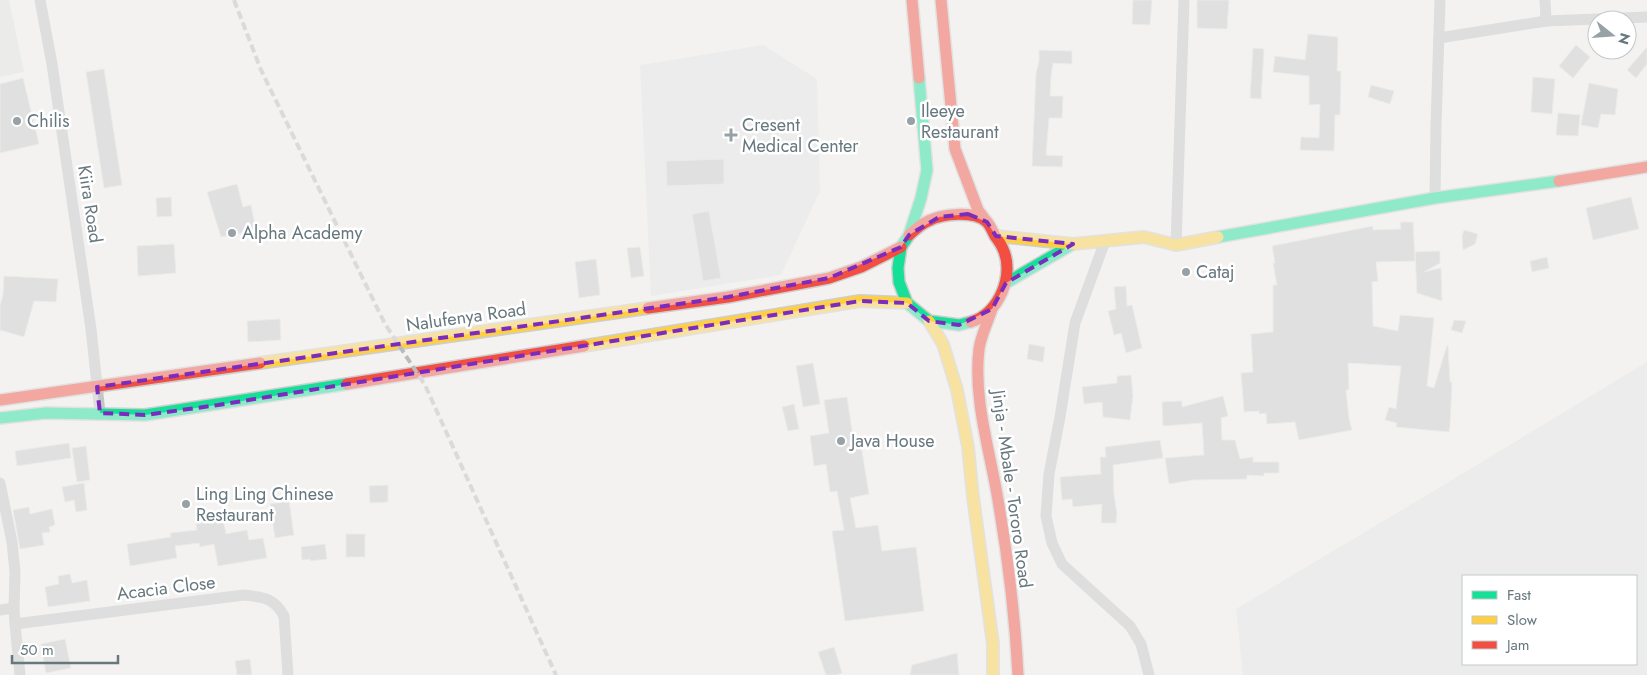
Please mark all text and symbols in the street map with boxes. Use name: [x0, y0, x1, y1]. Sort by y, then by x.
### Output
north arrow: [1587, 10, 1637, 60]
text: N: [1613, 31, 1636, 47]
place label: Ileeye Restaurant: [921, 98, 999, 145]
place label: Chilis: [27, 108, 70, 134]
place label: Cresent Medical Center: [742, 112, 859, 159]
marker: Chilis: [11, 115, 23, 127]
marker: Ileeye Restaurant: [905, 115, 917, 127]
marker: Cresent Medical Center: [724, 128, 738, 142]
street label: Kiira Road: [71, 163, 109, 245]
place label: Alpha Academy: [242, 220, 362, 246]
marker: Alpha Academy: [226, 227, 238, 239]
place label: Cataj: [1196, 259, 1234, 285]
marker: Cataj: [1180, 266, 1192, 278]
street label: Nalufenya Road: [404, 296, 528, 338]
street label: Jinja - Mbale - Tororo Road: [985, 386, 1039, 590]
place label: Java House: [849, 428, 935, 454]
marker: Java House: [835, 435, 847, 447]
place label: Ling Ling Chinese Restaurant: [196, 481, 333, 528]
marker: Ling Ling Chinese Restaurant: [180, 498, 192, 510]
street label: Acacia Close: [115, 569, 217, 607]
legend: [1462, 575, 1637, 665]
text: Fast: [1507, 584, 1531, 606]
text: Slow: [1507, 609, 1538, 631]
scale bar: [12, 632, 119, 664]
text: Jam: [1505, 634, 1530, 656]
text: 50 m: [20, 639, 54, 661]

